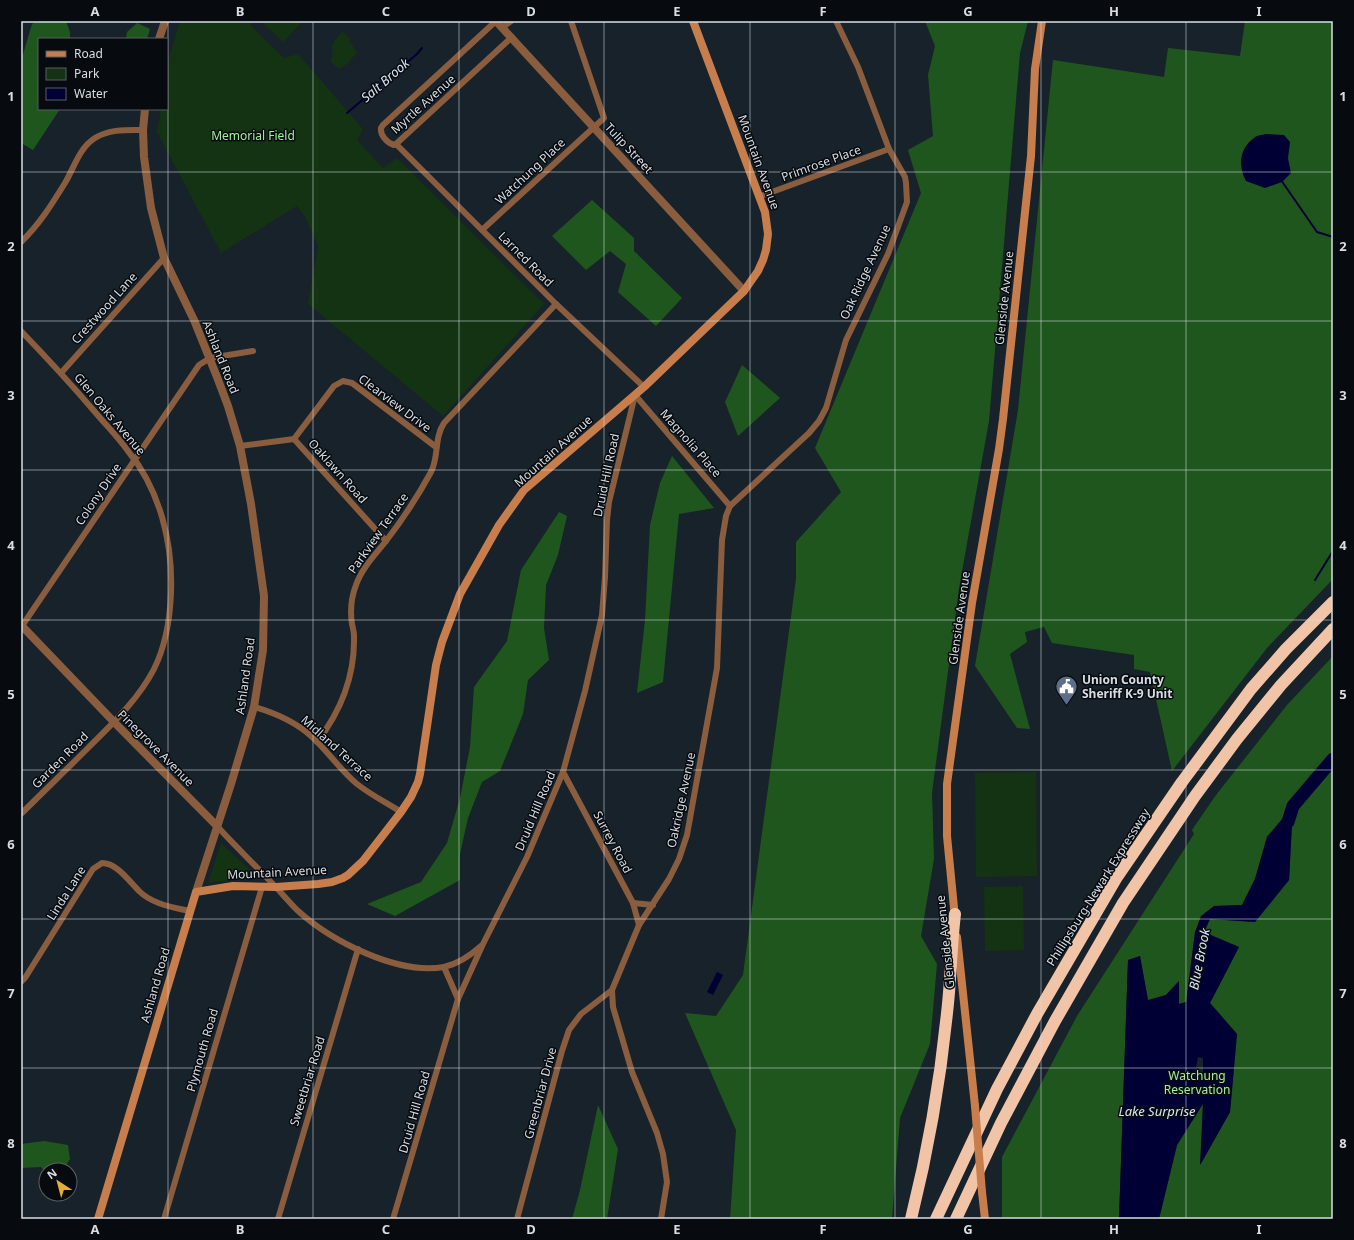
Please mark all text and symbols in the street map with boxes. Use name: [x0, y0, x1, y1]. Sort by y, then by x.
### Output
text: A: [91, 2, 100, 20]
text: B: [236, 2, 244, 20]
text: C: [382, 2, 390, 20]
text: D: [526, 2, 536, 20]
text: E: [673, 2, 681, 20]
text: F: [819, 2, 827, 20]
text: G: [963, 2, 973, 20]
text: H: [1109, 2, 1119, 20]
text: I: [1256, 2, 1262, 20]
legend: [38, 38, 168, 110]
text: Road: [74, 45, 103, 62]
water label: Salt Brook: [357, 54, 414, 106]
text: Park: [74, 65, 100, 82]
street label: Myrtle Avenue: [387, 70, 459, 138]
text: Water: [74, 85, 108, 102]
text: 1: [7, 87, 15, 105]
text: 1: [1339, 87, 1347, 105]
street label: Mountain Avenue: [734, 112, 784, 212]
street label: Tulip Street: [601, 119, 657, 178]
park label: Memorial Field: [211, 127, 295, 144]
street label: Watchung Place: [491, 134, 569, 208]
street label: Primrose Place: [779, 141, 863, 185]
street label: Oak Ridge Avenue: [836, 222, 895, 322]
street label: Larned Road: [495, 228, 557, 290]
text: 2: [7, 237, 15, 255]
text: 2: [1339, 237, 1347, 255]
street label: Glenside Avenue: [991, 250, 1017, 346]
street label: Crestwood Lane: [67, 268, 141, 347]
street label: Ashland Road: [199, 318, 243, 396]
street label: Glen Oaks Avenue: [70, 369, 150, 459]
street label: Clearview Drive: [355, 370, 435, 436]
text: 3: [7, 386, 15, 404]
text: 3: [1339, 386, 1347, 404]
street label: Magnolia Place: [657, 405, 726, 481]
street label: Mountain Avenue: [510, 411, 596, 491]
street label: Druid Hill Road: [589, 432, 623, 518]
street label: Oaklawn Road: [305, 435, 371, 507]
street label: Colony Drive: [71, 459, 125, 528]
street label: Parkview Terrace: [344, 489, 412, 577]
text: 4: [7, 536, 15, 554]
text: 4: [1339, 536, 1347, 554]
street label: Glenside Avenue: [944, 570, 974, 666]
street label: Ashland Road: [231, 636, 259, 716]
place label: Union County Sheriff K-9 Unit: [1082, 671, 1172, 702]
public building icon: Union County Sheriff K-9 Unit: [1054, 673, 1080, 706]
text: 5: [7, 685, 15, 703]
text: 5: [1339, 685, 1347, 703]
street label: Pinegrove Avenue: [114, 706, 198, 790]
street label: Midland Terrace: [298, 711, 377, 785]
street label: Garden Road: [28, 728, 92, 792]
street label: Oakridge Avenue: [663, 750, 699, 849]
street label: Druid Hill Road: [511, 769, 559, 853]
street label: Phillipsburg-Newark Expressway: [1042, 804, 1154, 969]
street label: Surrey Road: [589, 808, 637, 876]
text: 6: [7, 835, 15, 853]
text: 6: [1339, 835, 1347, 853]
street label: Mountain Avenue: [227, 861, 328, 883]
street label: Linda Lane: [43, 862, 90, 923]
street label: Glenside Avenue: [932, 894, 958, 990]
water label: Blue Brook: [1184, 926, 1214, 991]
street label: Ashland Road: [136, 945, 174, 1025]
text: 7: [7, 984, 15, 1002]
text: 7: [1339, 984, 1347, 1002]
street label: Plymouth Road: [182, 1006, 222, 1094]
street label: Sweetbriar Road: [285, 1034, 329, 1128]
street label: Greenbriar Drive: [520, 1045, 560, 1141]
park label: Watchung Reservation: [1164, 1067, 1230, 1098]
street label: Druid Hill Road: [394, 1069, 434, 1155]
water label: Lake Surprise: [1118, 1102, 1196, 1120]
text: 8: [7, 1134, 15, 1152]
text: 8: [1339, 1134, 1347, 1152]
north arrow: [38, 1162, 78, 1202]
text: N: [44, 1165, 60, 1182]
text: A: [91, 1220, 100, 1238]
text: B: [236, 1220, 244, 1238]
text: C: [382, 1220, 390, 1238]
text: D: [526, 1220, 536, 1238]
text: E: [673, 1220, 681, 1238]
text: F: [819, 1220, 827, 1238]
text: G: [963, 1220, 973, 1238]
text: H: [1109, 1220, 1119, 1238]
text: I: [1256, 1220, 1262, 1238]

